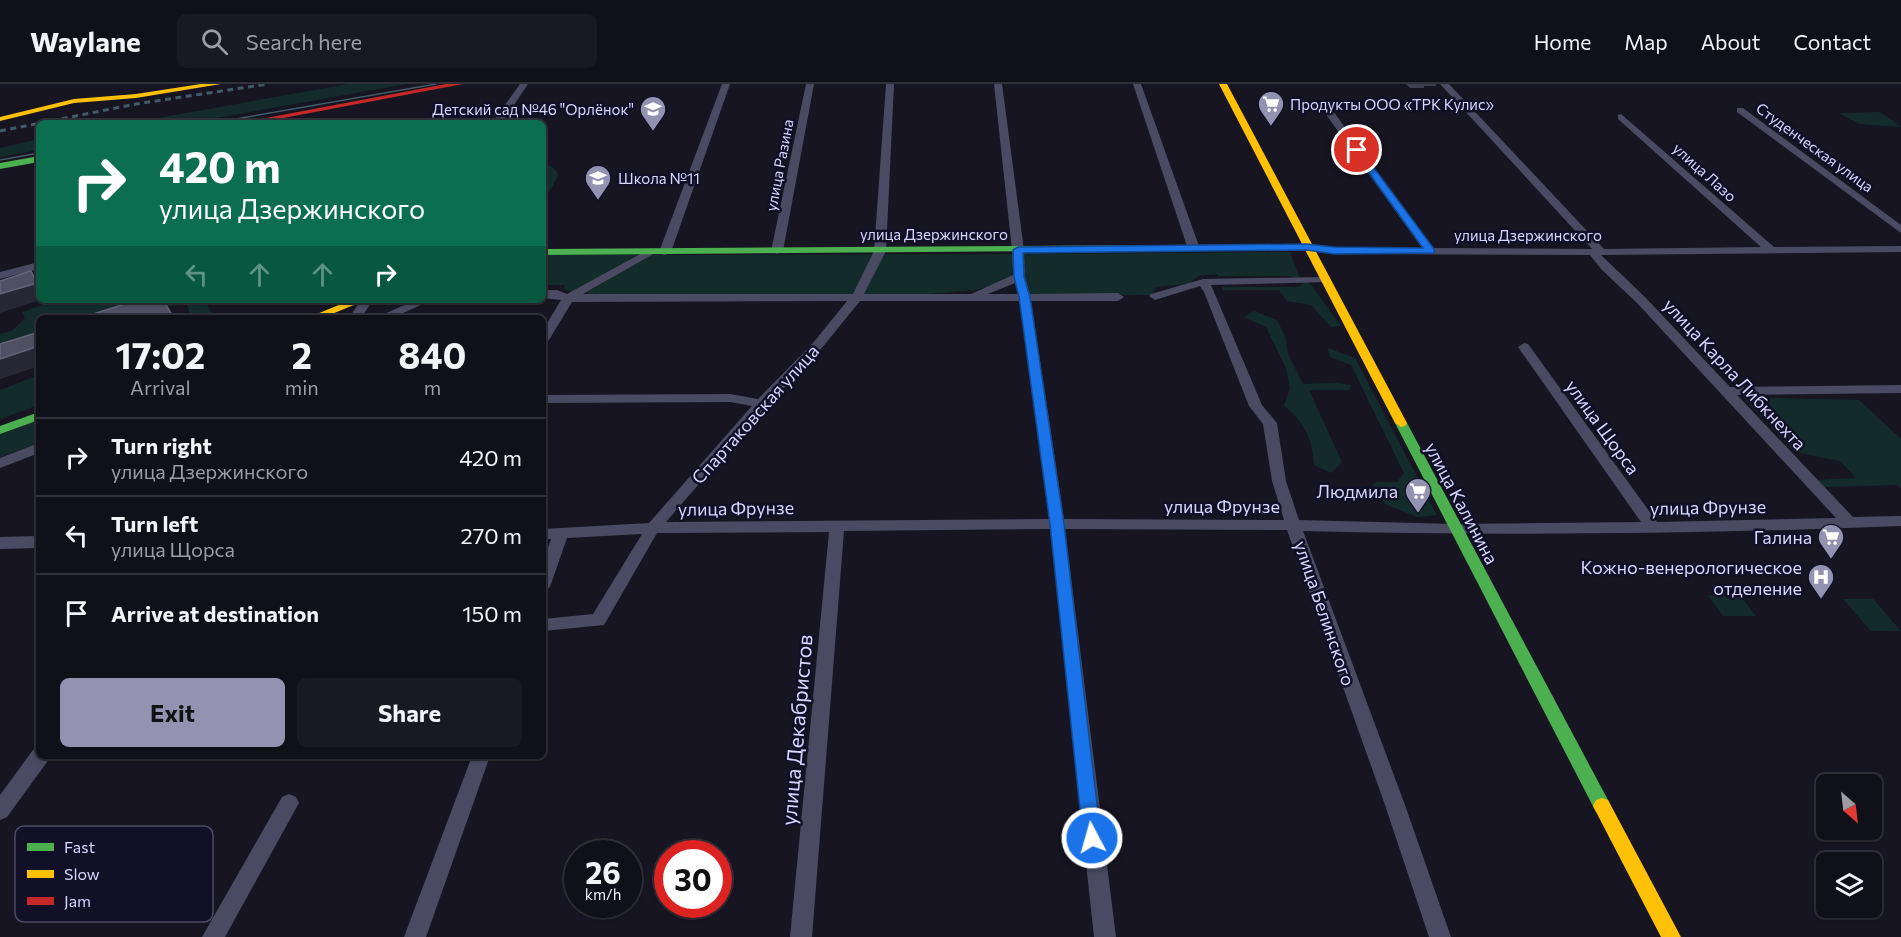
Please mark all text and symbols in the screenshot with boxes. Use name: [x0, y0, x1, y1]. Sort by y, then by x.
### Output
search box: [177, 14, 597, 68]
text: Waylane: [30, 24, 141, 58]
icon: search: [198, 25, 231, 58]
text: Search here: [246, 28, 362, 55]
text: Home: [1534, 29, 1591, 54]
text: Map: [1624, 29, 1668, 54]
text: About: [1701, 29, 1760, 54]
text: Contact: [1793, 29, 1871, 54]
supermarket icon: Продукты ООО «ТРК Кулис»: [1256, 89, 1286, 127]
school or university icon: Детский сад №46 "Орлёнок": [638, 94, 668, 132]
place label: Продукты ООО «ТРК Кулис»: [1290, 95, 1494, 113]
street label: Студенческая улица: [1753, 98, 1877, 196]
place label: Детский сад №46 "Орлёнок": [432, 100, 634, 118]
street label: улица Разина: [761, 118, 797, 212]
pin: [1331, 124, 1382, 175]
icon: arrive: [1340, 133, 1373, 166]
street label: улица Лазо: [1670, 139, 1740, 205]
text: 420 m: [159, 140, 281, 192]
icon: right: [60, 144, 138, 222]
school or university icon: Школа №11: [583, 163, 613, 201]
place label: Школа №11: [618, 169, 700, 187]
text: улица Дзержинского: [159, 192, 425, 225]
street label: улица Дзержинского: [860, 225, 1008, 243]
street label: улица Дзержинского: [1454, 226, 1602, 244]
icon: left: [180, 258, 213, 291]
icon: ahead: [243, 258, 276, 291]
icon: ahead: [306, 258, 339, 291]
icon: right: [369, 258, 402, 291]
street label: улица Карла Либкнехта: [1659, 294, 1811, 454]
text: 17:02: [115, 332, 205, 376]
text: 2: [292, 332, 312, 376]
text: 840: [398, 332, 467, 376]
street label: Спартаковская улица: [687, 340, 823, 488]
text: Arrival: [130, 375, 191, 399]
text: min: [285, 375, 319, 399]
text: m: [424, 375, 441, 399]
street label: улица Щорса: [1561, 375, 1645, 479]
text: Turn right: [111, 432, 212, 459]
street label: улица Калинина: [1421, 438, 1503, 568]
icon: right: [60, 441, 93, 474]
text: 420 m: [459, 444, 522, 471]
text: улица Дзержинского: [111, 459, 308, 483]
supermarket icon: Людмила: [1403, 476, 1433, 514]
place label: Людмила: [1316, 480, 1398, 502]
street label: улица Фрунзе: [1164, 495, 1280, 517]
street label: улица Фрунзе: [1650, 495, 1766, 519]
street label: улица Фрунзе: [678, 496, 794, 520]
text: Turn left: [111, 510, 198, 537]
icon: left: [60, 519, 93, 552]
text: 270 m: [461, 522, 522, 549]
supermarket icon: Галина: [1816, 522, 1846, 560]
place label: Галина: [1754, 526, 1812, 548]
text: улица Щорса: [111, 537, 235, 561]
street label: улица Белинского: [1290, 538, 1360, 688]
place label: Кожно-венерологическое отделение: [1581, 556, 1802, 599]
hospital icon: Кожно-венерологическое отделение: [1806, 562, 1836, 600]
icon: arrive: [60, 597, 93, 630]
text: Arrive at destination: [111, 600, 319, 627]
text: 150 m: [462, 600, 522, 627]
street label: улица Декабристов: [775, 633, 817, 827]
button: Exit: [60, 678, 285, 747]
button: Share: [297, 678, 522, 747]
north arrow: [1816, 774, 1882, 840]
map controls: [1816, 774, 1882, 918]
position arrow: [1060, 806, 1124, 870]
legend: [15, 826, 213, 922]
text: Fast: [64, 837, 95, 856]
speed limit sign: 30: [654, 840, 732, 918]
button: layers: [1816, 852, 1882, 918]
text: 26: [585, 853, 621, 890]
text: Slow: [64, 864, 100, 883]
text: km/h: [585, 885, 621, 903]
text: Jam: [64, 891, 91, 910]

